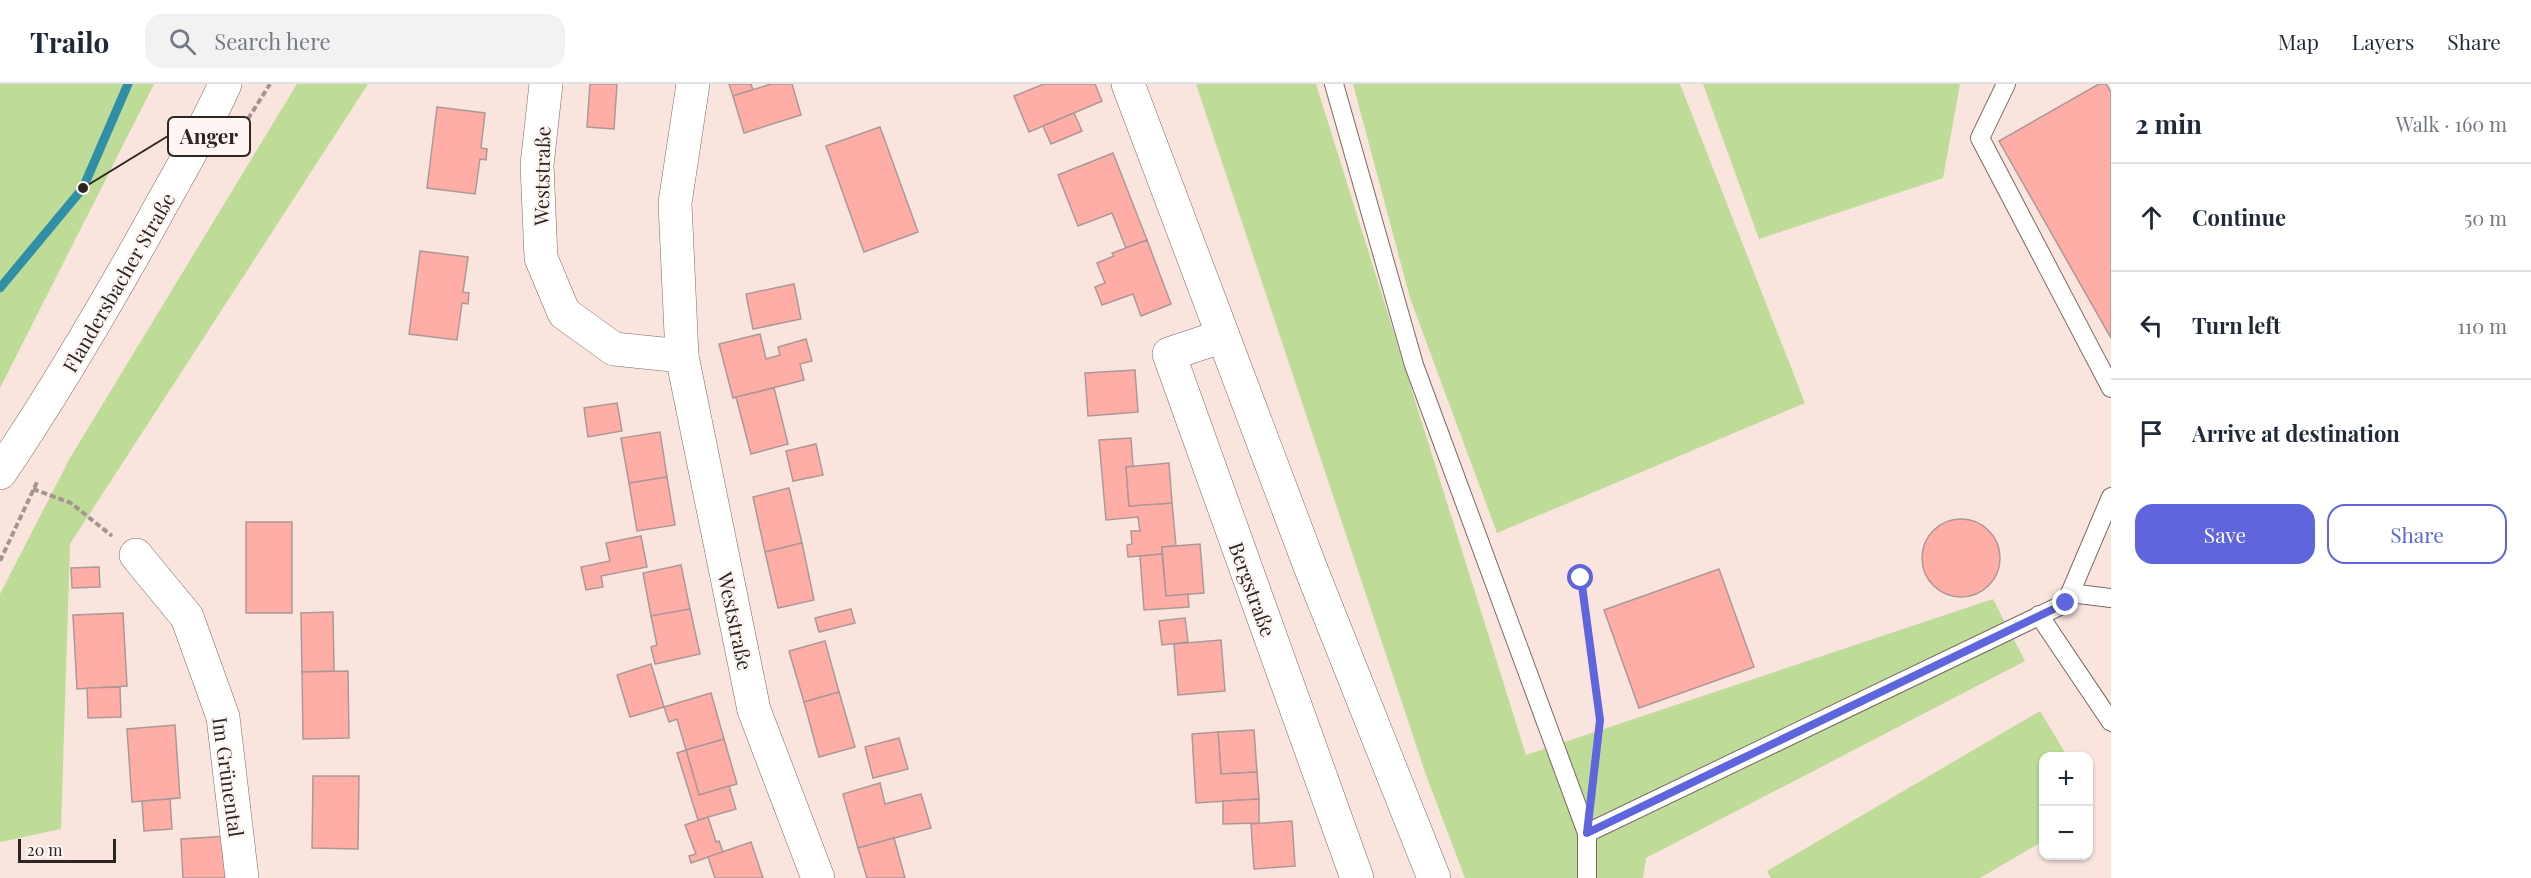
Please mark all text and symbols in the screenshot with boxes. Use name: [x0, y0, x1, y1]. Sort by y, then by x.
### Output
search box: [145, 14, 565, 68]
text: Trailo: [30, 23, 109, 60]
icon: search: [166, 25, 199, 58]
text: Search here: [214, 26, 331, 56]
text: Map: [2278, 27, 2319, 55]
text: Layers: [2352, 27, 2414, 55]
text: Share: [2447, 27, 2501, 55]
text: 2 min: [2135, 106, 2202, 141]
text: Walk · 160 m: [2396, 110, 2507, 137]
callout: Anger: [168, 117, 250, 156]
text: Anger: [179, 121, 238, 149]
street label: Weststraße: [527, 126, 555, 227]
street label: Flandersbacher Straße: [55, 187, 181, 377]
icon: ahead: [2135, 201, 2168, 234]
text: Continue: [2192, 202, 2286, 232]
text: 50 m: [2464, 204, 2507, 231]
icon: left: [2135, 309, 2168, 342]
text: Turn left: [2192, 310, 2281, 340]
text: 110 m: [2457, 312, 2507, 339]
icon: arrive: [2135, 417, 2168, 450]
text: Arrive at destination: [2192, 418, 2400, 448]
button: Save: [2135, 504, 2315, 564]
button: Share: [2327, 504, 2507, 564]
street label: Bergstraße: [1223, 538, 1283, 640]
route start: [1567, 564, 1593, 590]
street label: Weststraße: [712, 569, 760, 672]
route end: [2052, 589, 2078, 615]
street label: Im Grünental: [207, 715, 251, 839]
map controls: [2039, 752, 2093, 860]
button: +: [2039, 752, 2093, 806]
button: −: [2039, 806, 2093, 860]
scale bar: [18, 836, 116, 864]
text: 20 m: [27, 839, 62, 860]

